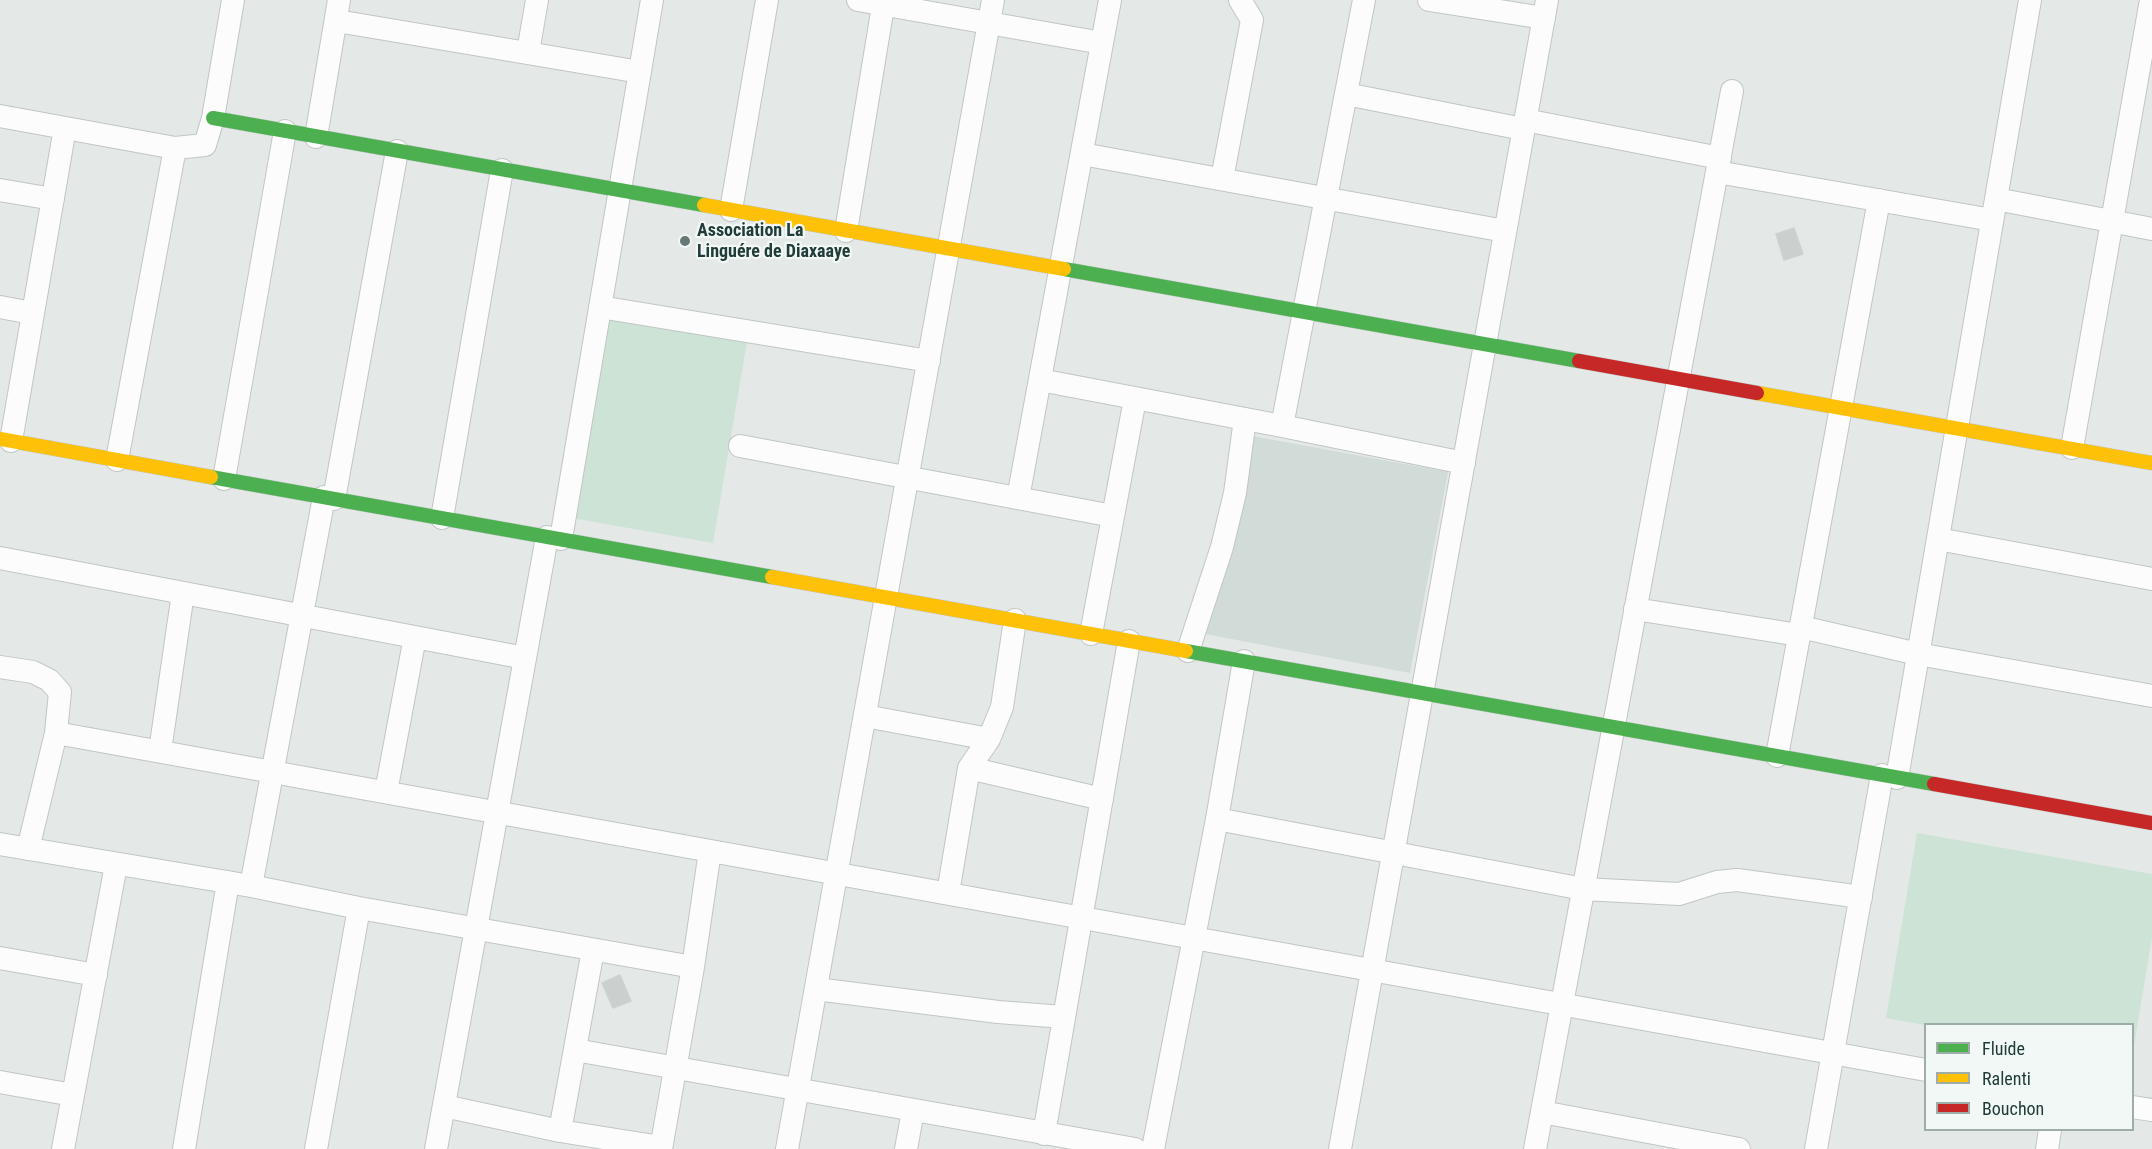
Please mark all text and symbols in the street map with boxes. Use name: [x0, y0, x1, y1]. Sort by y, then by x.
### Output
place label: Association La Linguére de Diaxaaye: [697, 220, 850, 262]
marker: Association La Linguére de Diaxaaye: [678, 234, 692, 248]
legend: [1924, 1023, 2134, 1131]
text: Fluide: [1982, 1038, 2025, 1059]
text: Ralenti: [1982, 1068, 2031, 1089]
text: Bouchon: [1982, 1098, 2044, 1119]

